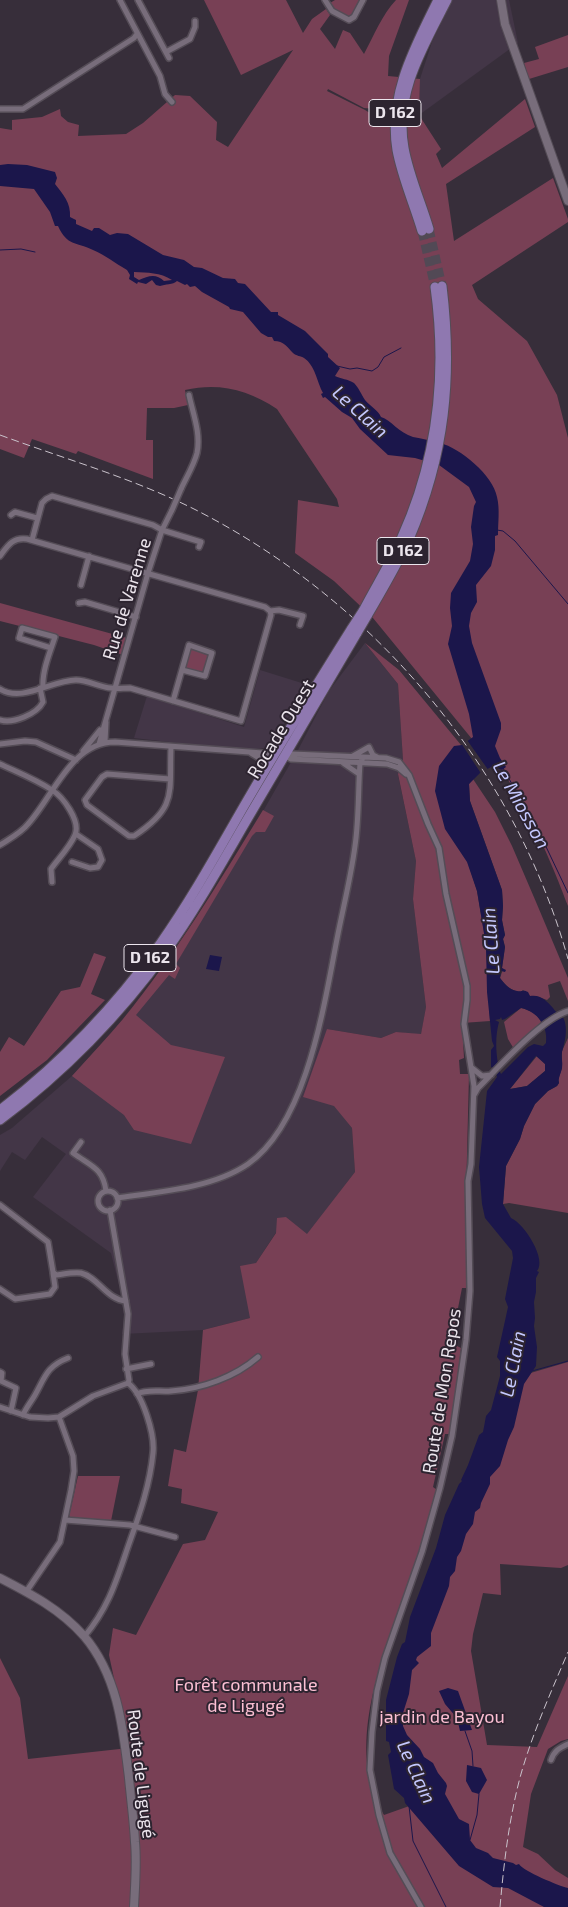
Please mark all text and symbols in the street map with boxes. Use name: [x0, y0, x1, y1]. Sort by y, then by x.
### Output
road number: D 162: [369, 100, 421, 126]
water label: Le Clain: [328, 381, 392, 443]
street label: Rue de Varenne: [98, 535, 156, 663]
road number: D 162: [377, 538, 429, 564]
street label: Rocade Ouest: [243, 675, 319, 783]
water label: Le Miosson: [488, 757, 554, 853]
water label: Le Clain: [477, 907, 505, 975]
road number: D 162: [124, 944, 176, 971]
street label: Route de Mon Repos: [418, 1307, 466, 1475]
water label: Le Clain: [495, 1329, 531, 1399]
park label: Forêt communale de Ligugé: [174, 1674, 318, 1716]
park label: jardin de Bayou: [379, 1706, 505, 1728]
street label: Route de Ligugé: [122, 1708, 160, 1840]
water label: Le Clain: [392, 1737, 440, 1807]

